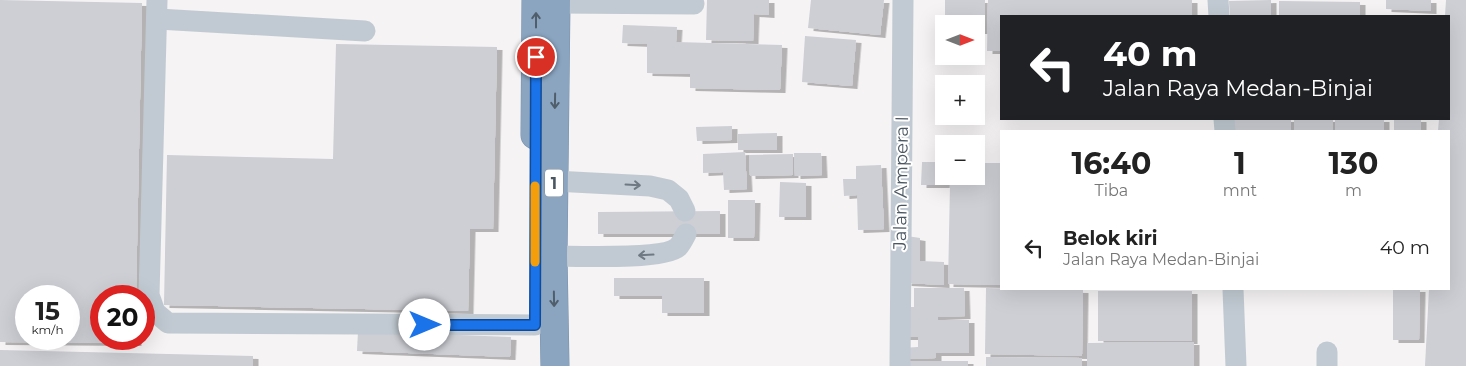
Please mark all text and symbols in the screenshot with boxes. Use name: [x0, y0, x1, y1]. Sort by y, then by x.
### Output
one-way arrow: [531, 12, 541, 28]
north arrow: [935, 15, 985, 65]
map controls: [935, 15, 985, 185]
text: 40 m: [1103, 32, 1198, 75]
icon: left: [1020, 35, 1085, 100]
pin: [515, 36, 557, 78]
icon: arrive: [522, 43, 550, 71]
button: +: [935, 75, 985, 125]
text: Jalan Raya Medan-Binjai: [1103, 75, 1373, 102]
one-way arrow: [550, 92, 560, 109]
street label: Jalan Ampera I: [889, 116, 913, 251]
button: −: [935, 135, 985, 185]
text: 16:40: [1072, 145, 1151, 182]
text: 1: [1234, 145, 1246, 182]
text: 130: [1329, 145, 1378, 182]
road number: 1: [545, 170, 563, 197]
one-way arrow: [625, 180, 641, 189]
text: Tiba: [1095, 181, 1128, 200]
text: mnt: [1223, 181, 1257, 200]
text: m: [1345, 181, 1362, 200]
text: Belok kiri: [1063, 227, 1158, 250]
icon: left: [1020, 234, 1048, 262]
text: 40 m: [1380, 236, 1430, 259]
one-way arrow: [638, 250, 654, 259]
text: Jalan Raya Medan-Binjai: [1063, 250, 1259, 269]
speed limit sign: 20: [90, 285, 155, 350]
one-way arrow: [549, 290, 559, 306]
text: 15: [35, 296, 60, 326]
position arrow: [398, 298, 450, 350]
text: km/h: [31, 322, 64, 337]

